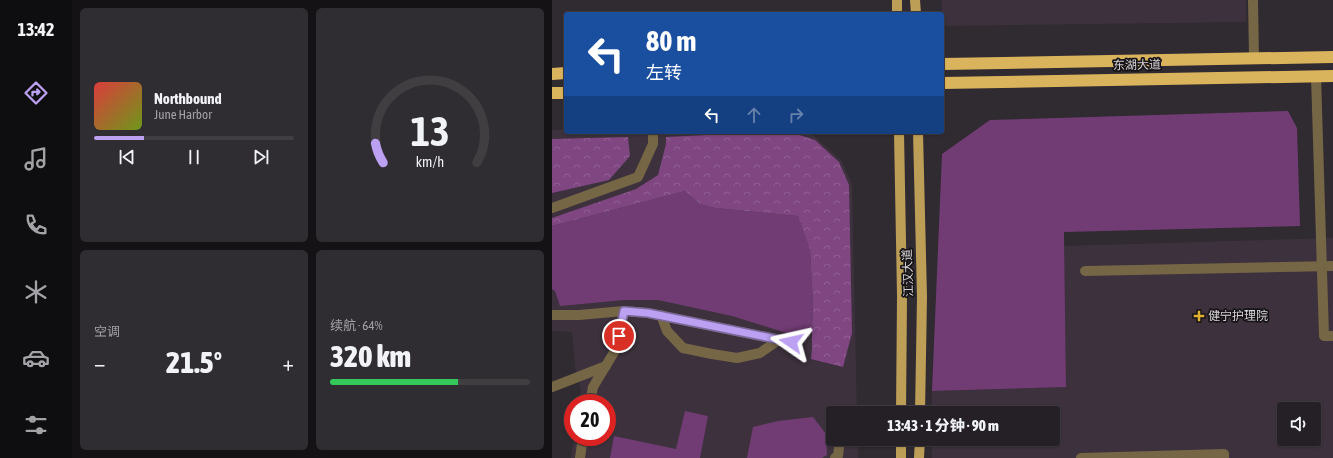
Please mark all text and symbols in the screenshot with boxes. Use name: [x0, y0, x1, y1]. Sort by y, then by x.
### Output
text: 13:42: [17, 19, 55, 40]
text: 80 m: [646, 25, 696, 57]
icon: left: [580, 28, 632, 80]
street label: 东湖大道: [1113, 58, 1161, 72]
text: 左转: [646, 62, 682, 83]
icon: directions: [22, 79, 50, 107]
text: Northbound: [154, 90, 222, 107]
icon: left: [701, 104, 723, 126]
icon: ahead: [743, 104, 765, 126]
icon: right: [785, 104, 807, 126]
text: June Harbor: [154, 107, 212, 122]
text: 13: [410, 107, 450, 155]
icon: music: [22, 145, 50, 173]
icon: previous: [116, 146, 138, 168]
icon: pause: [183, 146, 205, 168]
icon: next: [250, 146, 272, 168]
text: km/h: [416, 154, 444, 170]
icon: phone: [22, 211, 50, 239]
street label: 江汉大道: [900, 249, 916, 297]
icon: climate: [22, 278, 50, 306]
place label: 健宁护理院: [1208, 309, 1268, 323]
marker: 健宁护理院: [1193, 310, 1205, 322]
text: 续航 · 64%: [330, 318, 383, 333]
pin: [602, 319, 636, 353]
position arrow: [770, 321, 812, 363]
text: 空调: [94, 324, 120, 339]
icon: arrive: [608, 325, 630, 347]
text: 320 km: [330, 339, 411, 373]
icon: car: [22, 344, 50, 372]
text: 21.5°: [166, 345, 222, 379]
text: −: [94, 350, 105, 376]
text: +: [283, 350, 294, 376]
speed limit sign: 20: [564, 394, 616, 446]
map controls: [1277, 402, 1321, 446]
button: sound: [1277, 402, 1321, 446]
icon: filters: [22, 411, 50, 439]
text: 13:43 · 1 分钟 · 90 m: [887, 417, 999, 434]

